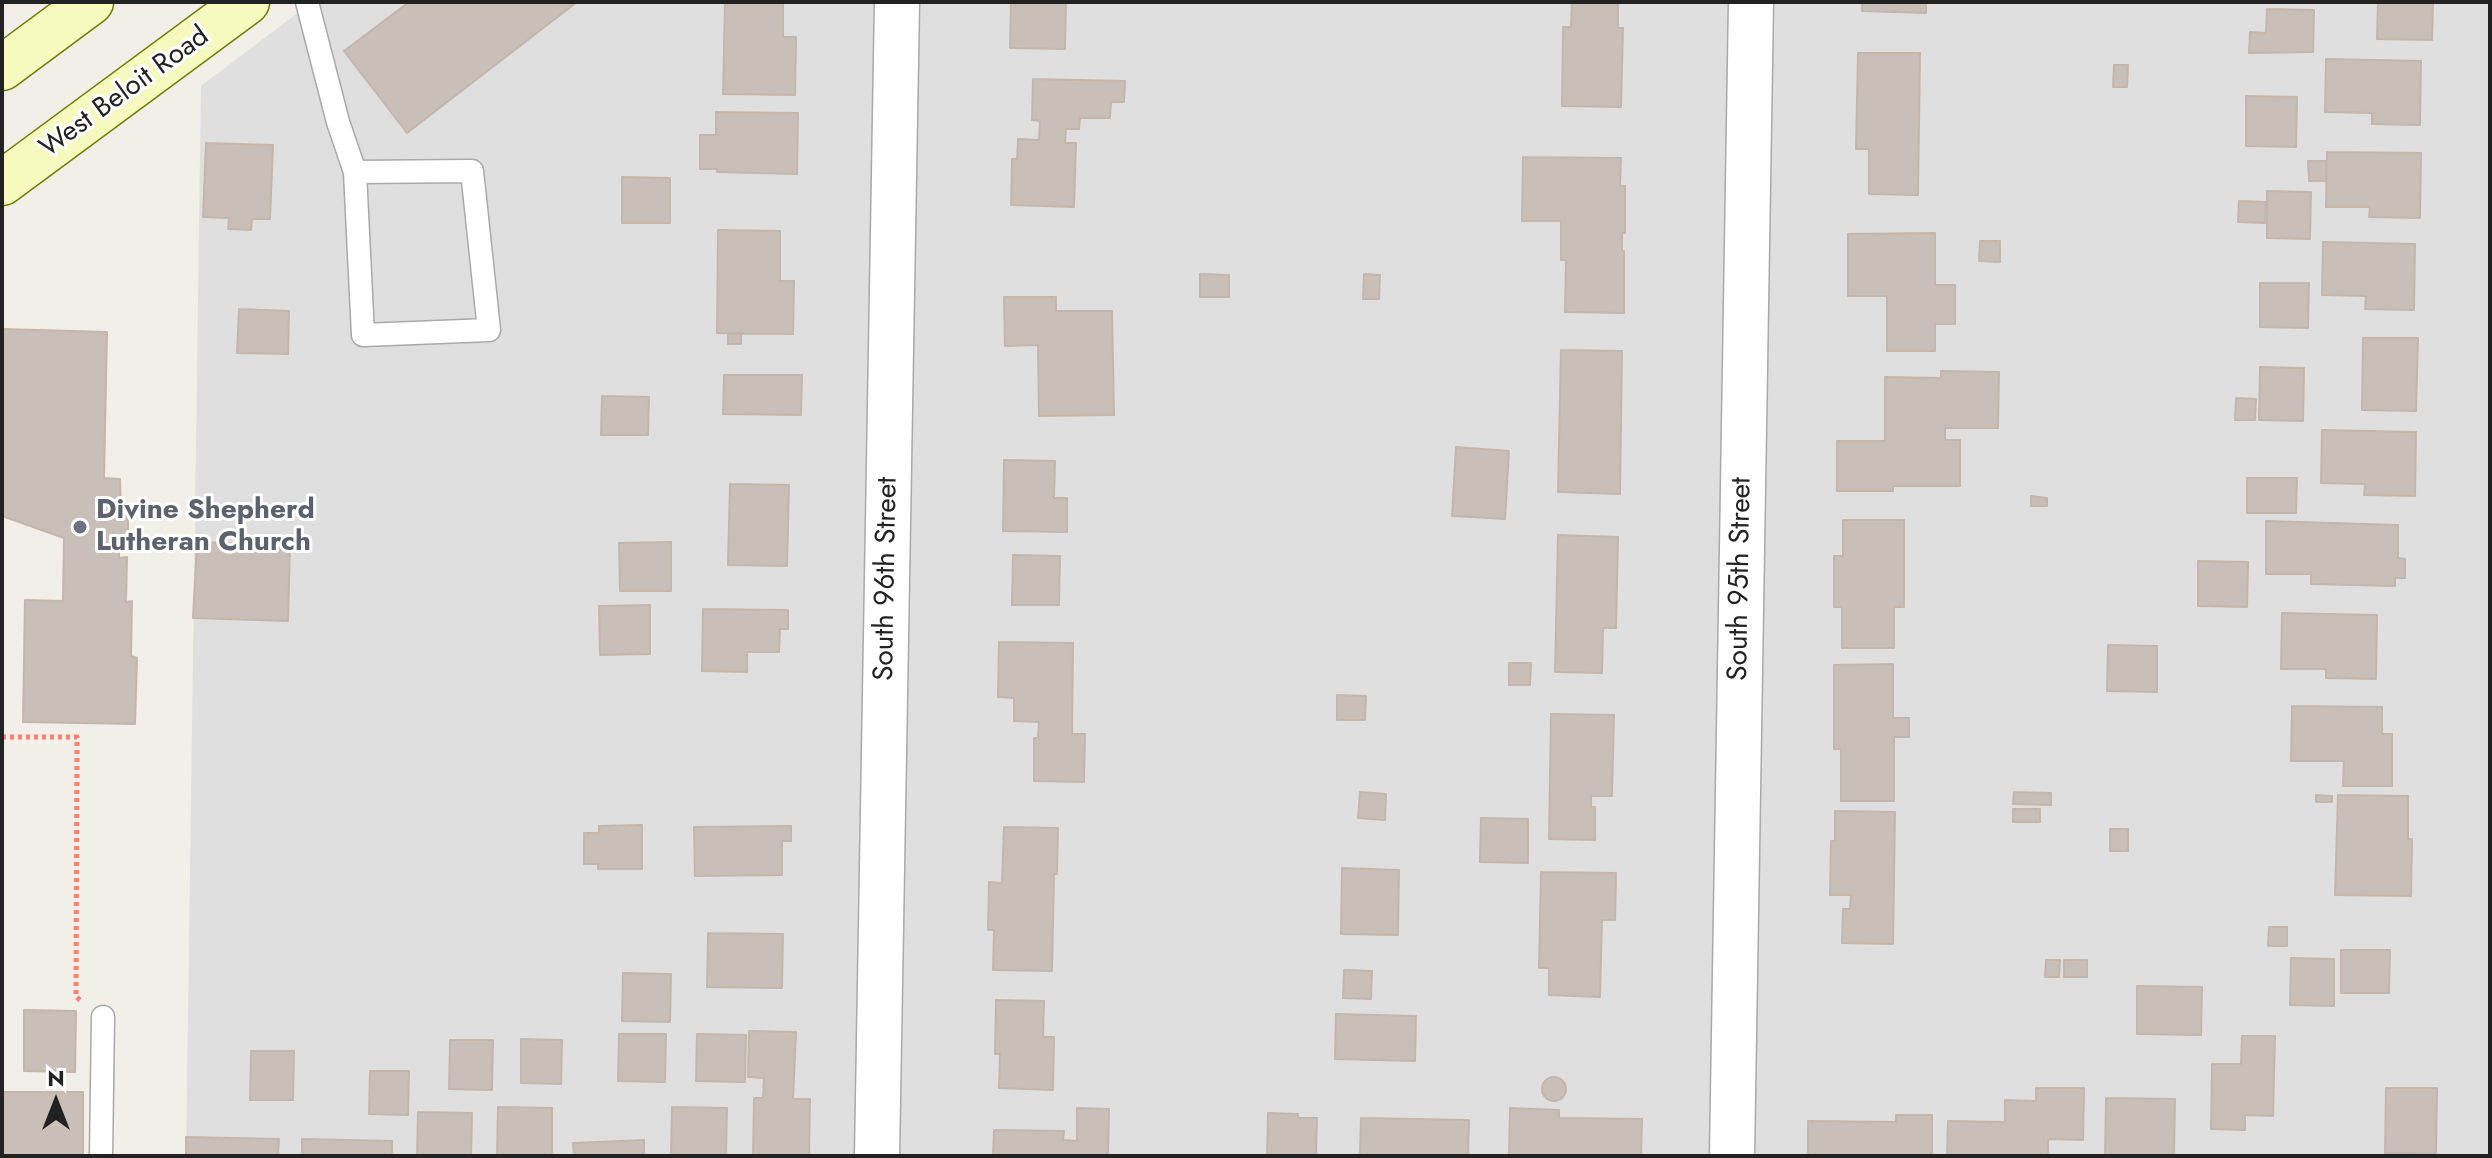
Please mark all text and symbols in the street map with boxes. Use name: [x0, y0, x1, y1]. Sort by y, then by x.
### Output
street label: West Beloit Road: [34, 20, 216, 166]
street label: South 96th Street: [868, 477, 906, 681]
street label: South 95th Street: [1722, 477, 1760, 681]
place label: Divine Shepherd Lutheran Church: [96, 494, 315, 560]
marker: Divine Shepherd Lutheran Church: [71, 518, 89, 536]
north arrow: [16, 1062, 96, 1142]
text: N: [47, 1062, 65, 1094]

